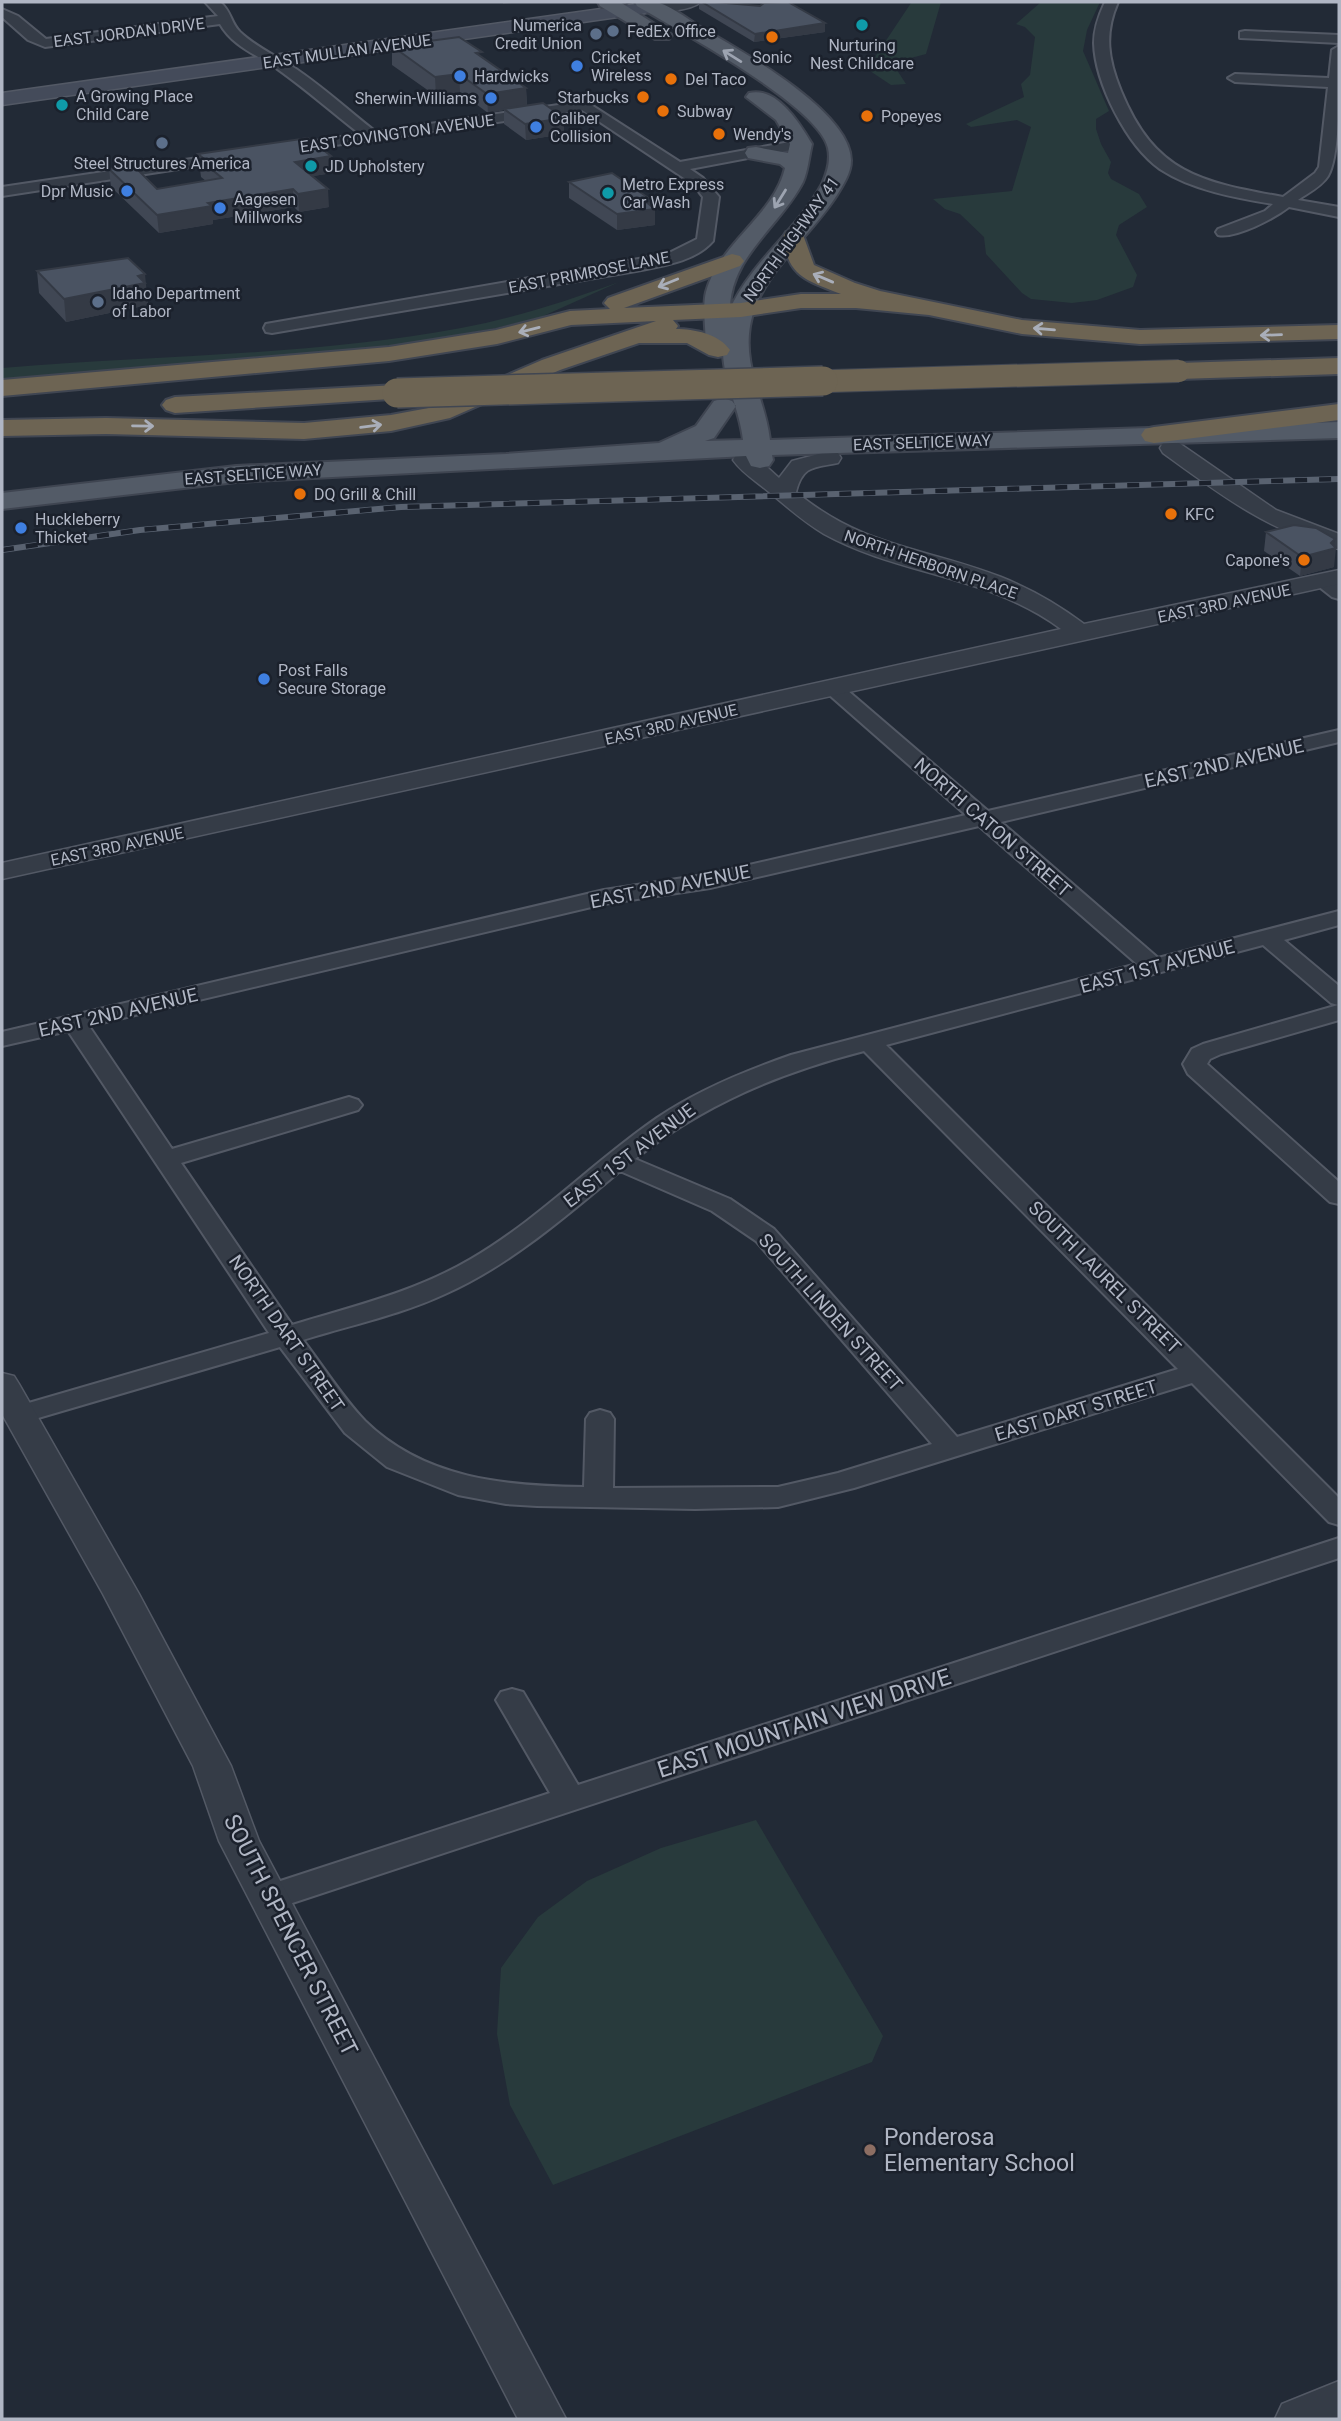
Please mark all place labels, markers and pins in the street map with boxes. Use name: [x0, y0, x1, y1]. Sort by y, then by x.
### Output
place label: Numerica Credit Union: [495, 16, 582, 53]
marker: Nurturing Nest Childcare: [854, 17, 870, 33]
place label: FedEx Office: [627, 22, 716, 41]
marker: FedEx Office: [605, 23, 621, 39]
marker: Numerica Credit Union: [588, 26, 604, 42]
marker: Sonic: [764, 29, 780, 45]
place label: Nurturing Nest Childcare: [810, 36, 914, 73]
place label: Cricket Wireless: [591, 48, 652, 85]
place label: Sonic: [752, 48, 792, 67]
marker: Cricket Wireless: [569, 58, 585, 74]
place label: Hardwicks: [474, 67, 549, 86]
marker: Hardwicks: [452, 68, 468, 84]
place label: Del Taco: [685, 70, 746, 89]
marker: Del Taco: [663, 71, 679, 87]
place label: A Growing Place Child Care: [76, 87, 193, 124]
place label: Starbucks: [558, 88, 629, 107]
place label: Sherwin-Williams: [355, 89, 477, 108]
marker: Starbucks: [635, 89, 651, 105]
marker: Sherwin-Williams: [483, 90, 499, 106]
marker: A Growing Place Child Care: [54, 97, 70, 113]
place label: Subway: [677, 102, 733, 121]
marker: Subway: [655, 103, 671, 119]
place label: Popeyes: [881, 107, 942, 126]
marker: Popeyes: [859, 108, 875, 124]
place label: Caliber Collision: [550, 109, 611, 146]
marker: Caliber Collision: [528, 119, 544, 135]
place label: Wendy's: [733, 125, 791, 144]
marker: Wendy's: [711, 126, 727, 142]
marker: Steel Structures America: [154, 135, 170, 151]
place label: Steel Structures America: [74, 154, 250, 173]
place label: JD Upholstery: [325, 157, 425, 176]
marker: JD Upholstery: [303, 158, 319, 174]
place label: Metro Express Car Wash: [622, 175, 724, 212]
place label: Dpr Music: [41, 182, 113, 201]
marker: Dpr Music: [119, 183, 135, 199]
marker: Metro Express Car Wash: [600, 185, 616, 201]
place label: Aagesen Millworks: [234, 190, 303, 227]
marker: Aagesen Millworks: [212, 200, 228, 216]
place label: Idaho Department of Labor: [112, 284, 240, 321]
marker: Idaho Department of Labor: [90, 294, 106, 310]
place label: DQ Grill & Chill: [314, 485, 416, 504]
marker: DQ Grill & Chill: [292, 486, 308, 502]
place label: KFC: [1185, 505, 1214, 524]
marker: KFC: [1163, 506, 1179, 522]
place label: Huckleberry Thicket: [35, 510, 121, 547]
marker: Huckleberry Thicket: [13, 520, 29, 536]
place label: Capone's: [1225, 551, 1290, 570]
marker: Capone's: [1296, 552, 1312, 568]
place label: Post Falls Secure Storage: [278, 661, 386, 698]
marker: Post Falls Secure Storage: [256, 671, 272, 687]
place label: Ponderosa Elementary School: [884, 2124, 1075, 2177]
marker: Ponderosa Elementary School: [862, 2142, 878, 2158]

